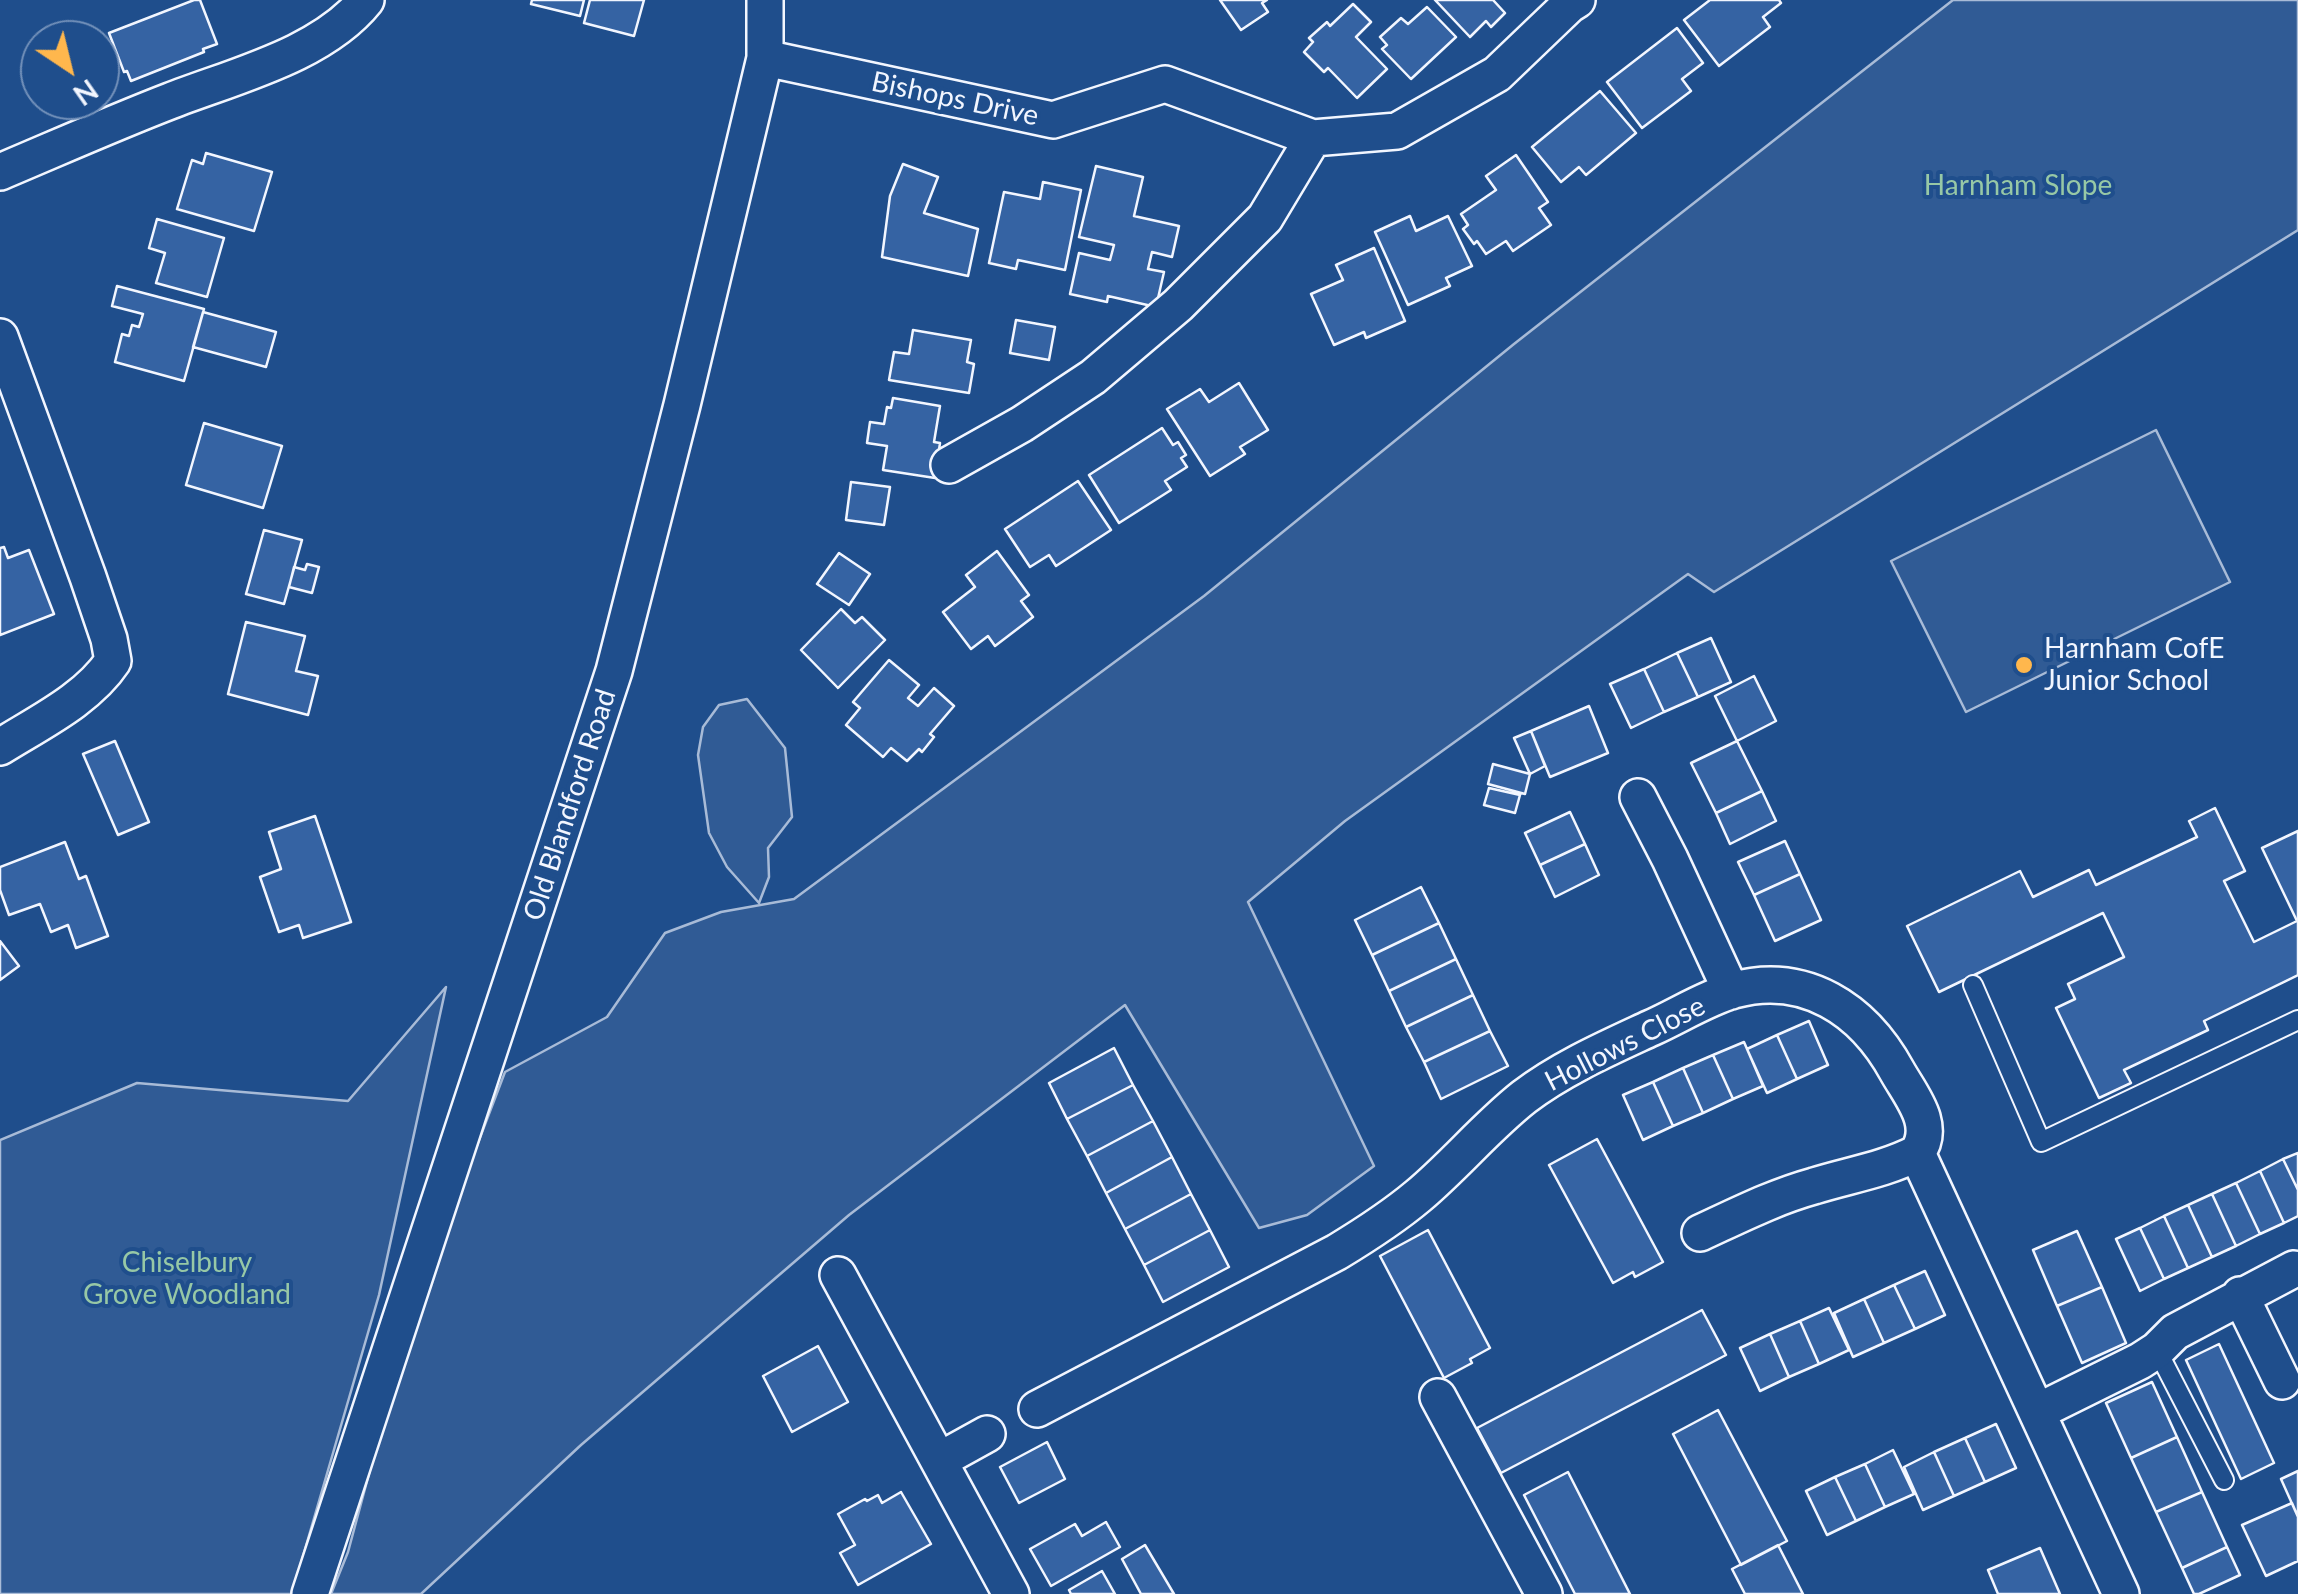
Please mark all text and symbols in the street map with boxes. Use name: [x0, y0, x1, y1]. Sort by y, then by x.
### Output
north arrow: [20, 20, 120, 120]
street label: Bishops Drive: [868, 65, 1042, 133]
text: N: [67, 73, 105, 113]
park label: Harnham Slope: [1924, 169, 2112, 203]
place label: Harnham CofE Junior School: [2044, 632, 2224, 698]
marker: Harnham CofE Junior School: [2013, 654, 2035, 676]
street label: Old Blandford Road: [517, 685, 623, 925]
street label: Hollows Close: [1539, 989, 1711, 1099]
park label: Chiselbury Grove Woodland: [83, 1246, 291, 1312]

